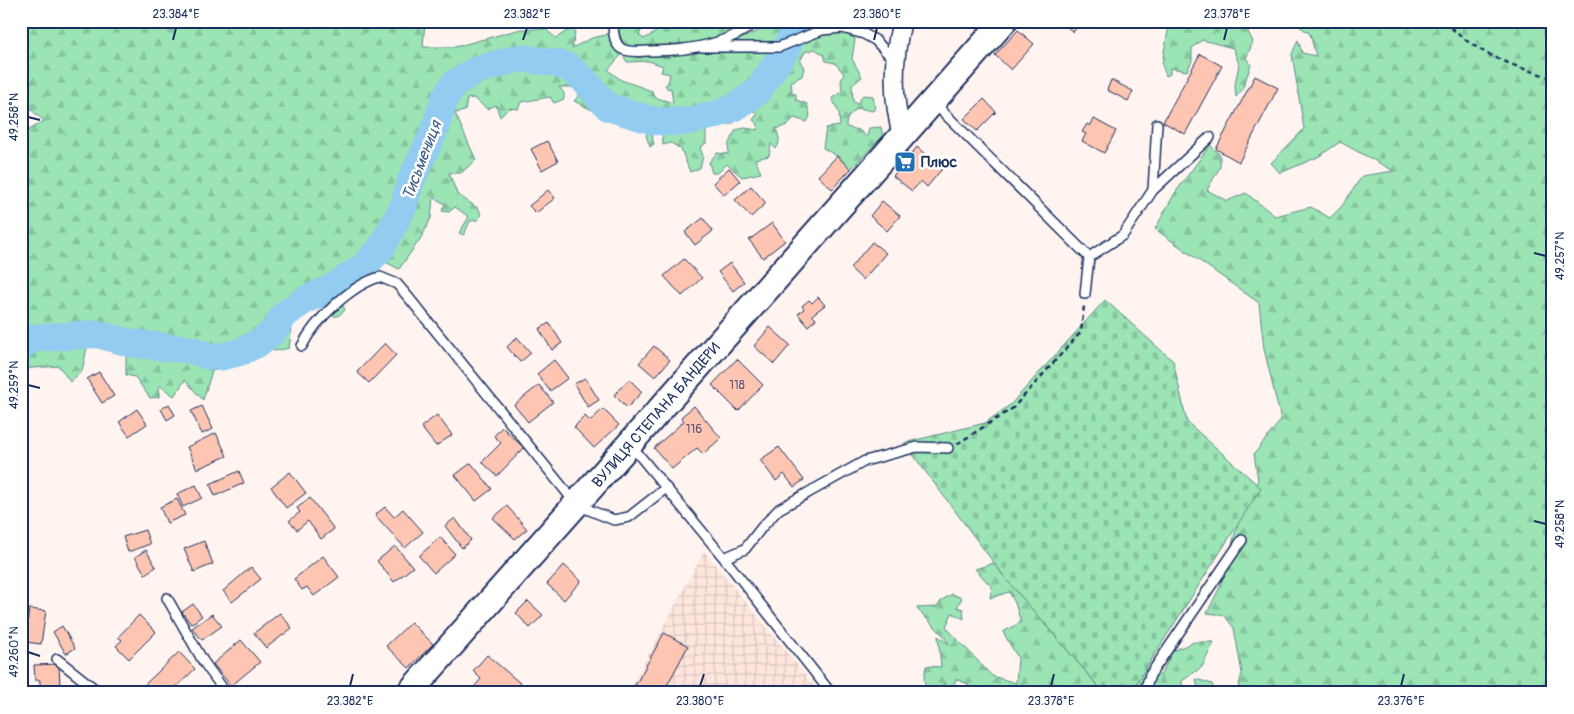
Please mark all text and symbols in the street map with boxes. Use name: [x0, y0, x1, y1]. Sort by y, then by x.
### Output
text: 23.384°E: [153, 7, 199, 22]
text: 23.382°E: [504, 7, 550, 22]
text: 23.380°E: [853, 7, 901, 22]
text: 23.378°E: [1204, 7, 1250, 22]
text: 49.258°N: [7, 93, 22, 141]
water label: Тисьмениця: [398, 117, 447, 202]
supermarket icon: Плюс: [893, 150, 917, 174]
place label: Плюс: [921, 153, 958, 172]
text: 49.257°N: [1553, 232, 1568, 280]
street label: ВУЛИЦЯ СТЕПАНА БАНДЕРИ: [588, 339, 725, 492]
text: 49.259°N: [7, 361, 22, 409]
house number: 118: [729, 378, 745, 393]
house number: 116: [686, 422, 702, 437]
text: 49.258°N: [1553, 500, 1568, 548]
text: 49.260°N: [7, 626, 22, 678]
text: 23.382°E: [327, 694, 373, 709]
text: 23.380°E: [676, 694, 724, 709]
text: 23.378°E: [1028, 694, 1074, 709]
text: 23.376°E: [1377, 694, 1425, 709]

